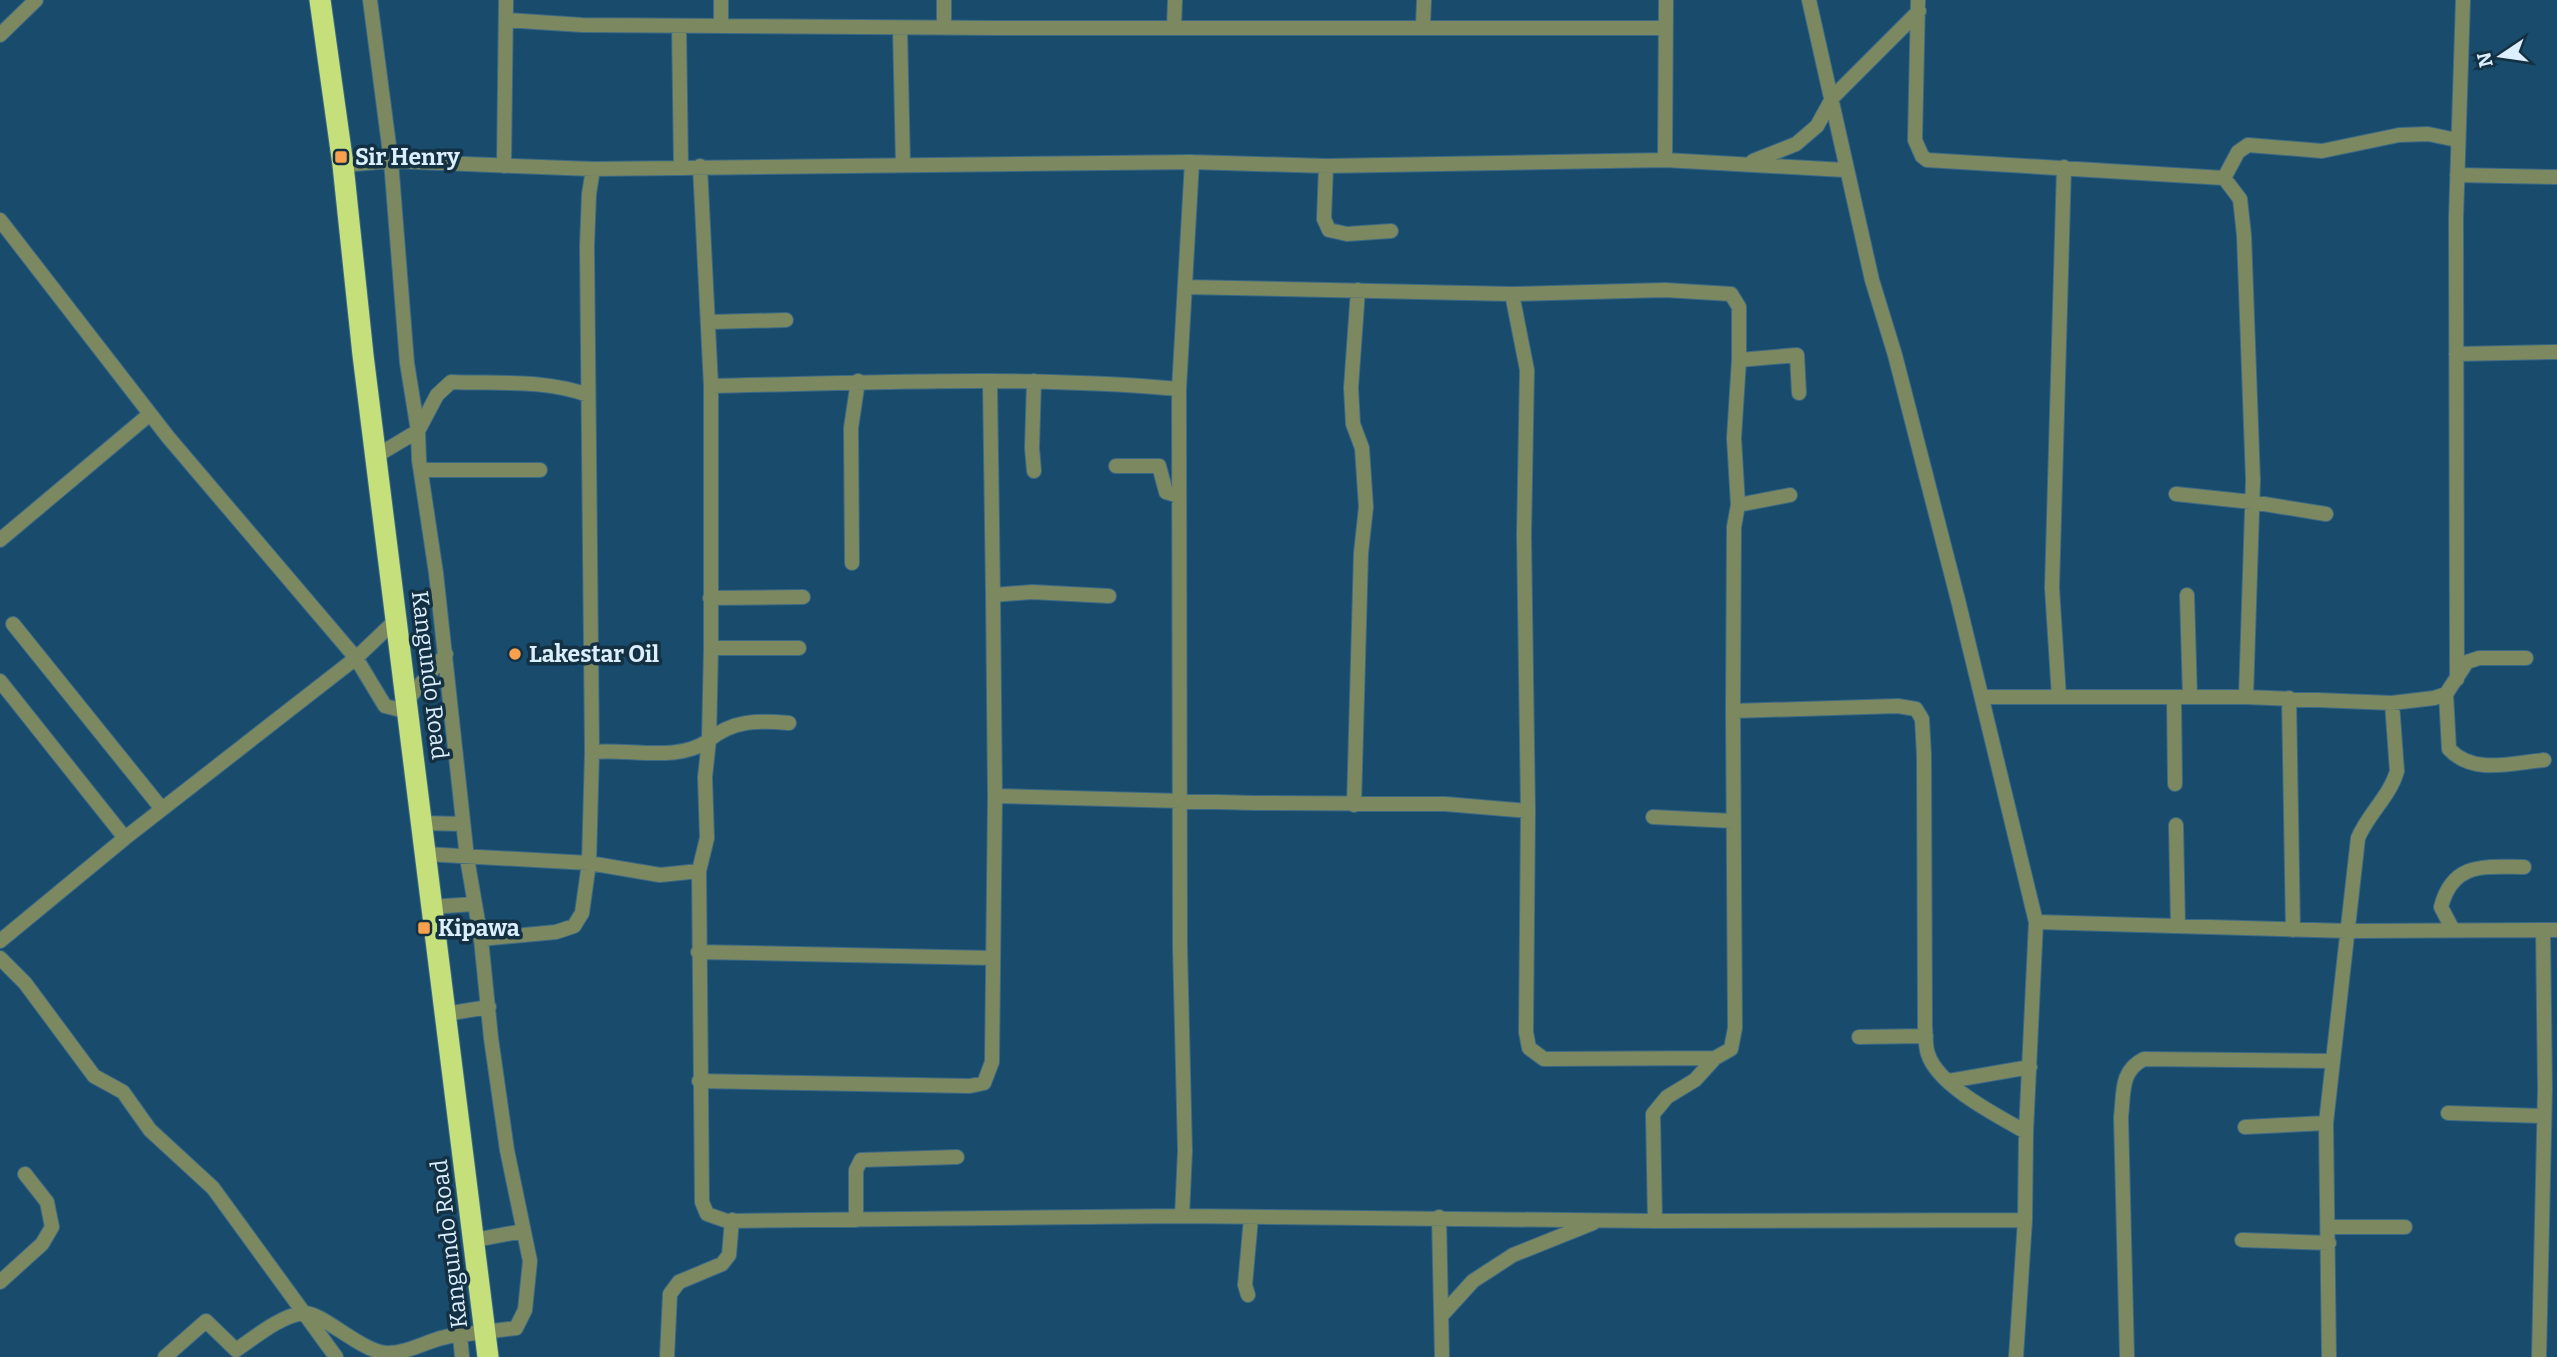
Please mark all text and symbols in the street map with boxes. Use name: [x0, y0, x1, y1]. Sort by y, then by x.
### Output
north arrow: [2466, 21, 2536, 91]
text: N: [2472, 50, 2498, 69]
place label: Sir Henry: [355, 143, 460, 171]
marker: Sir Henry: [333, 149, 349, 165]
street label: Kangundo Road: [406, 589, 454, 761]
place label: Lakestar Oil: [529, 640, 659, 668]
marker: Lakestar Oil: [507, 646, 523, 662]
place label: Kipawa: [438, 914, 520, 942]
marker: Kipawa: [416, 920, 432, 936]
street label: Kangundo Road: [425, 1158, 473, 1330]

